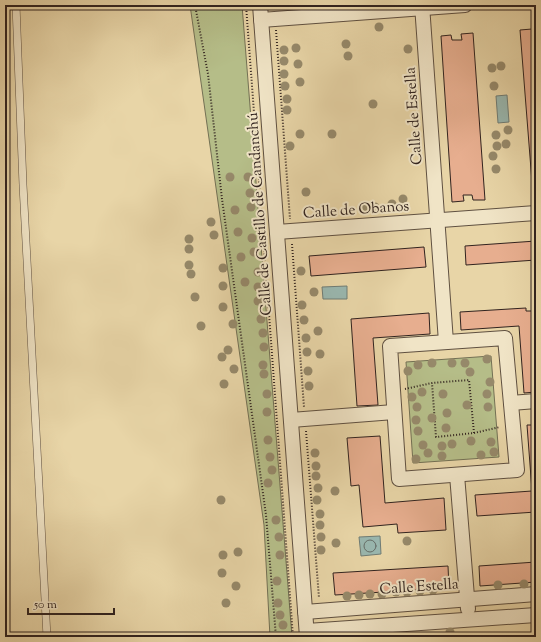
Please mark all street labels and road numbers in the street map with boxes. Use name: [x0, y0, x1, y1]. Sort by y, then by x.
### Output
street label: Calle de Estella: [401, 66, 428, 166]
street label: Calle de Castillo de Candanchú: [243, 111, 278, 316]
street label: Calle de Obanos: [302, 196, 410, 225]
street label: Calle Estella: [379, 574, 460, 601]

